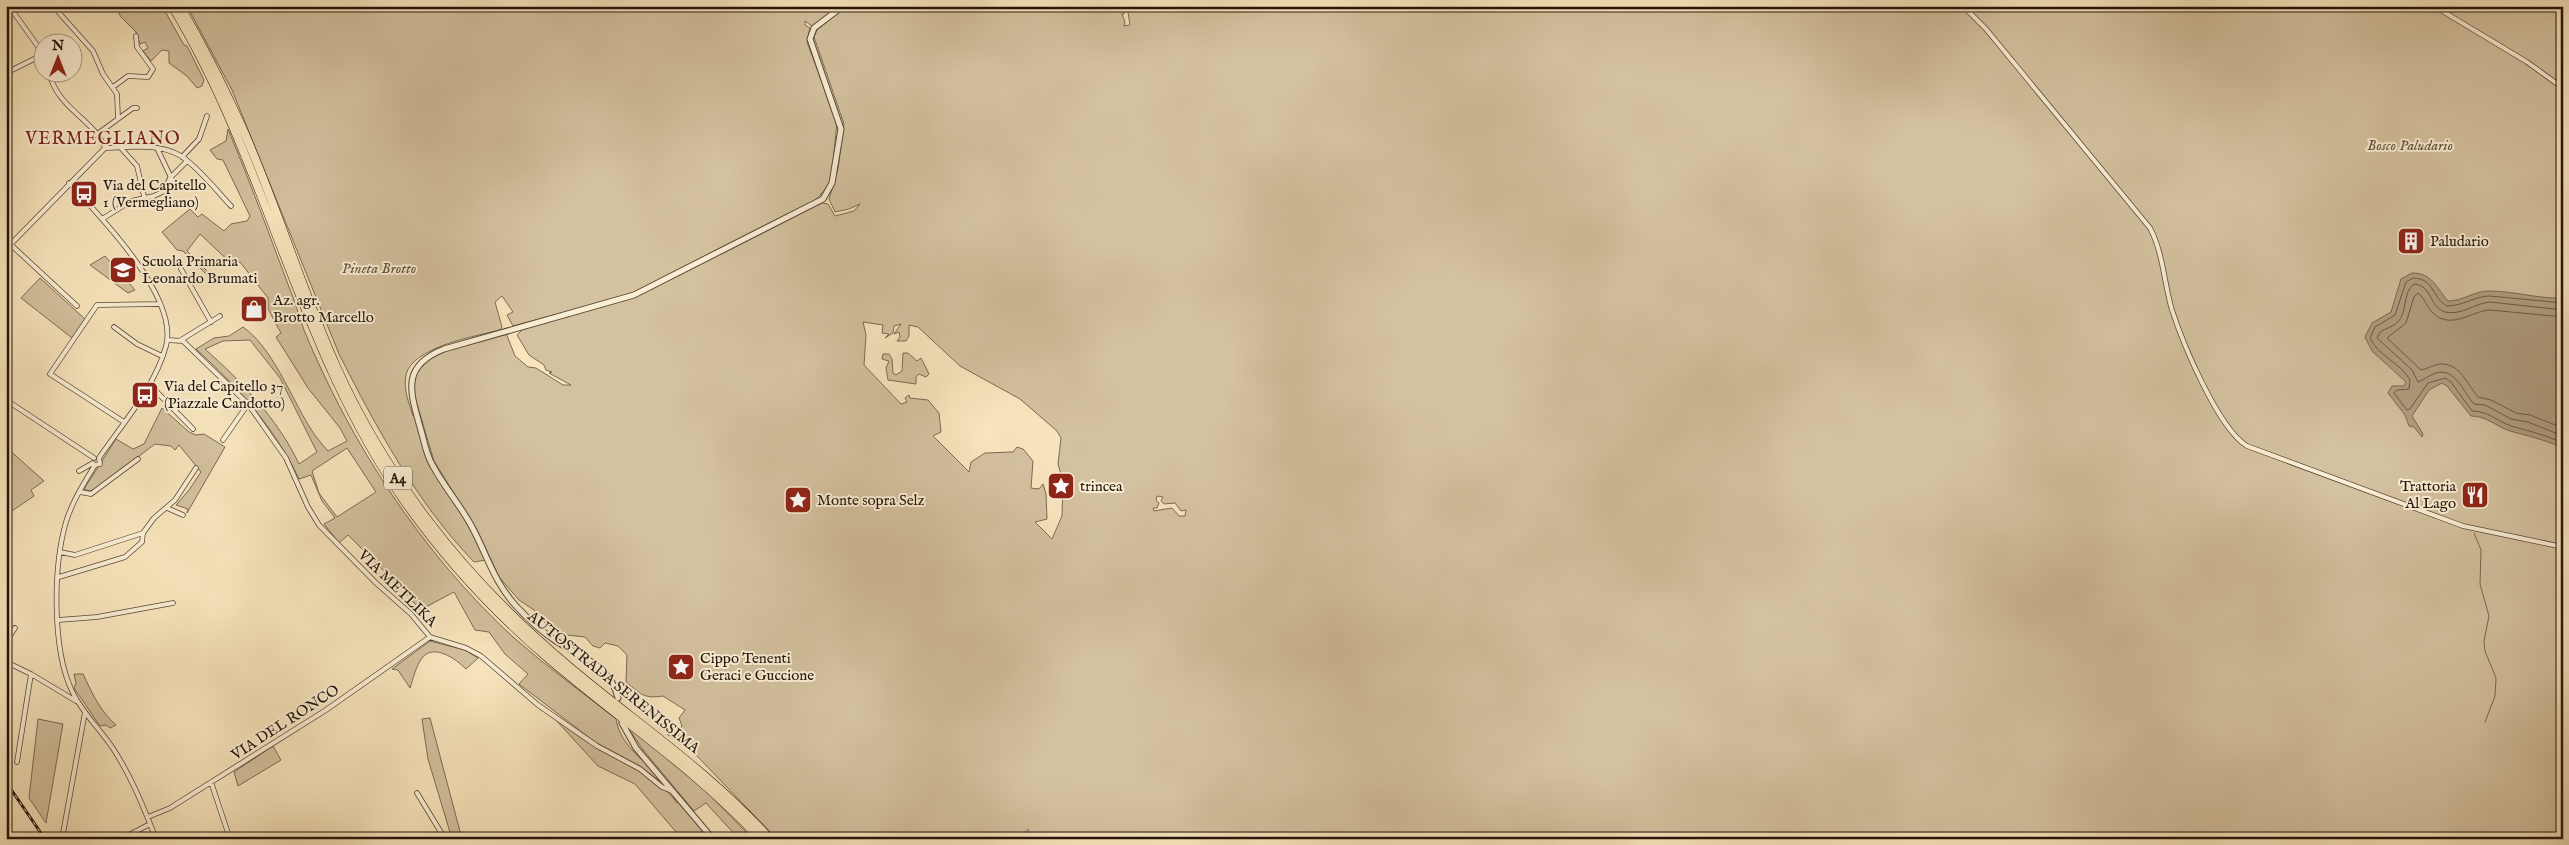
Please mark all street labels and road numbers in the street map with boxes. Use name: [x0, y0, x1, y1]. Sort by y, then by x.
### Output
road number: A4: [384, 466, 412, 489]
street label: VIA METLIKA: [353, 545, 442, 632]
street label: AUTOSTRADA SERENISSIMA: [523, 606, 704, 758]
street label: VIA DEL RONCO: [227, 680, 343, 765]

